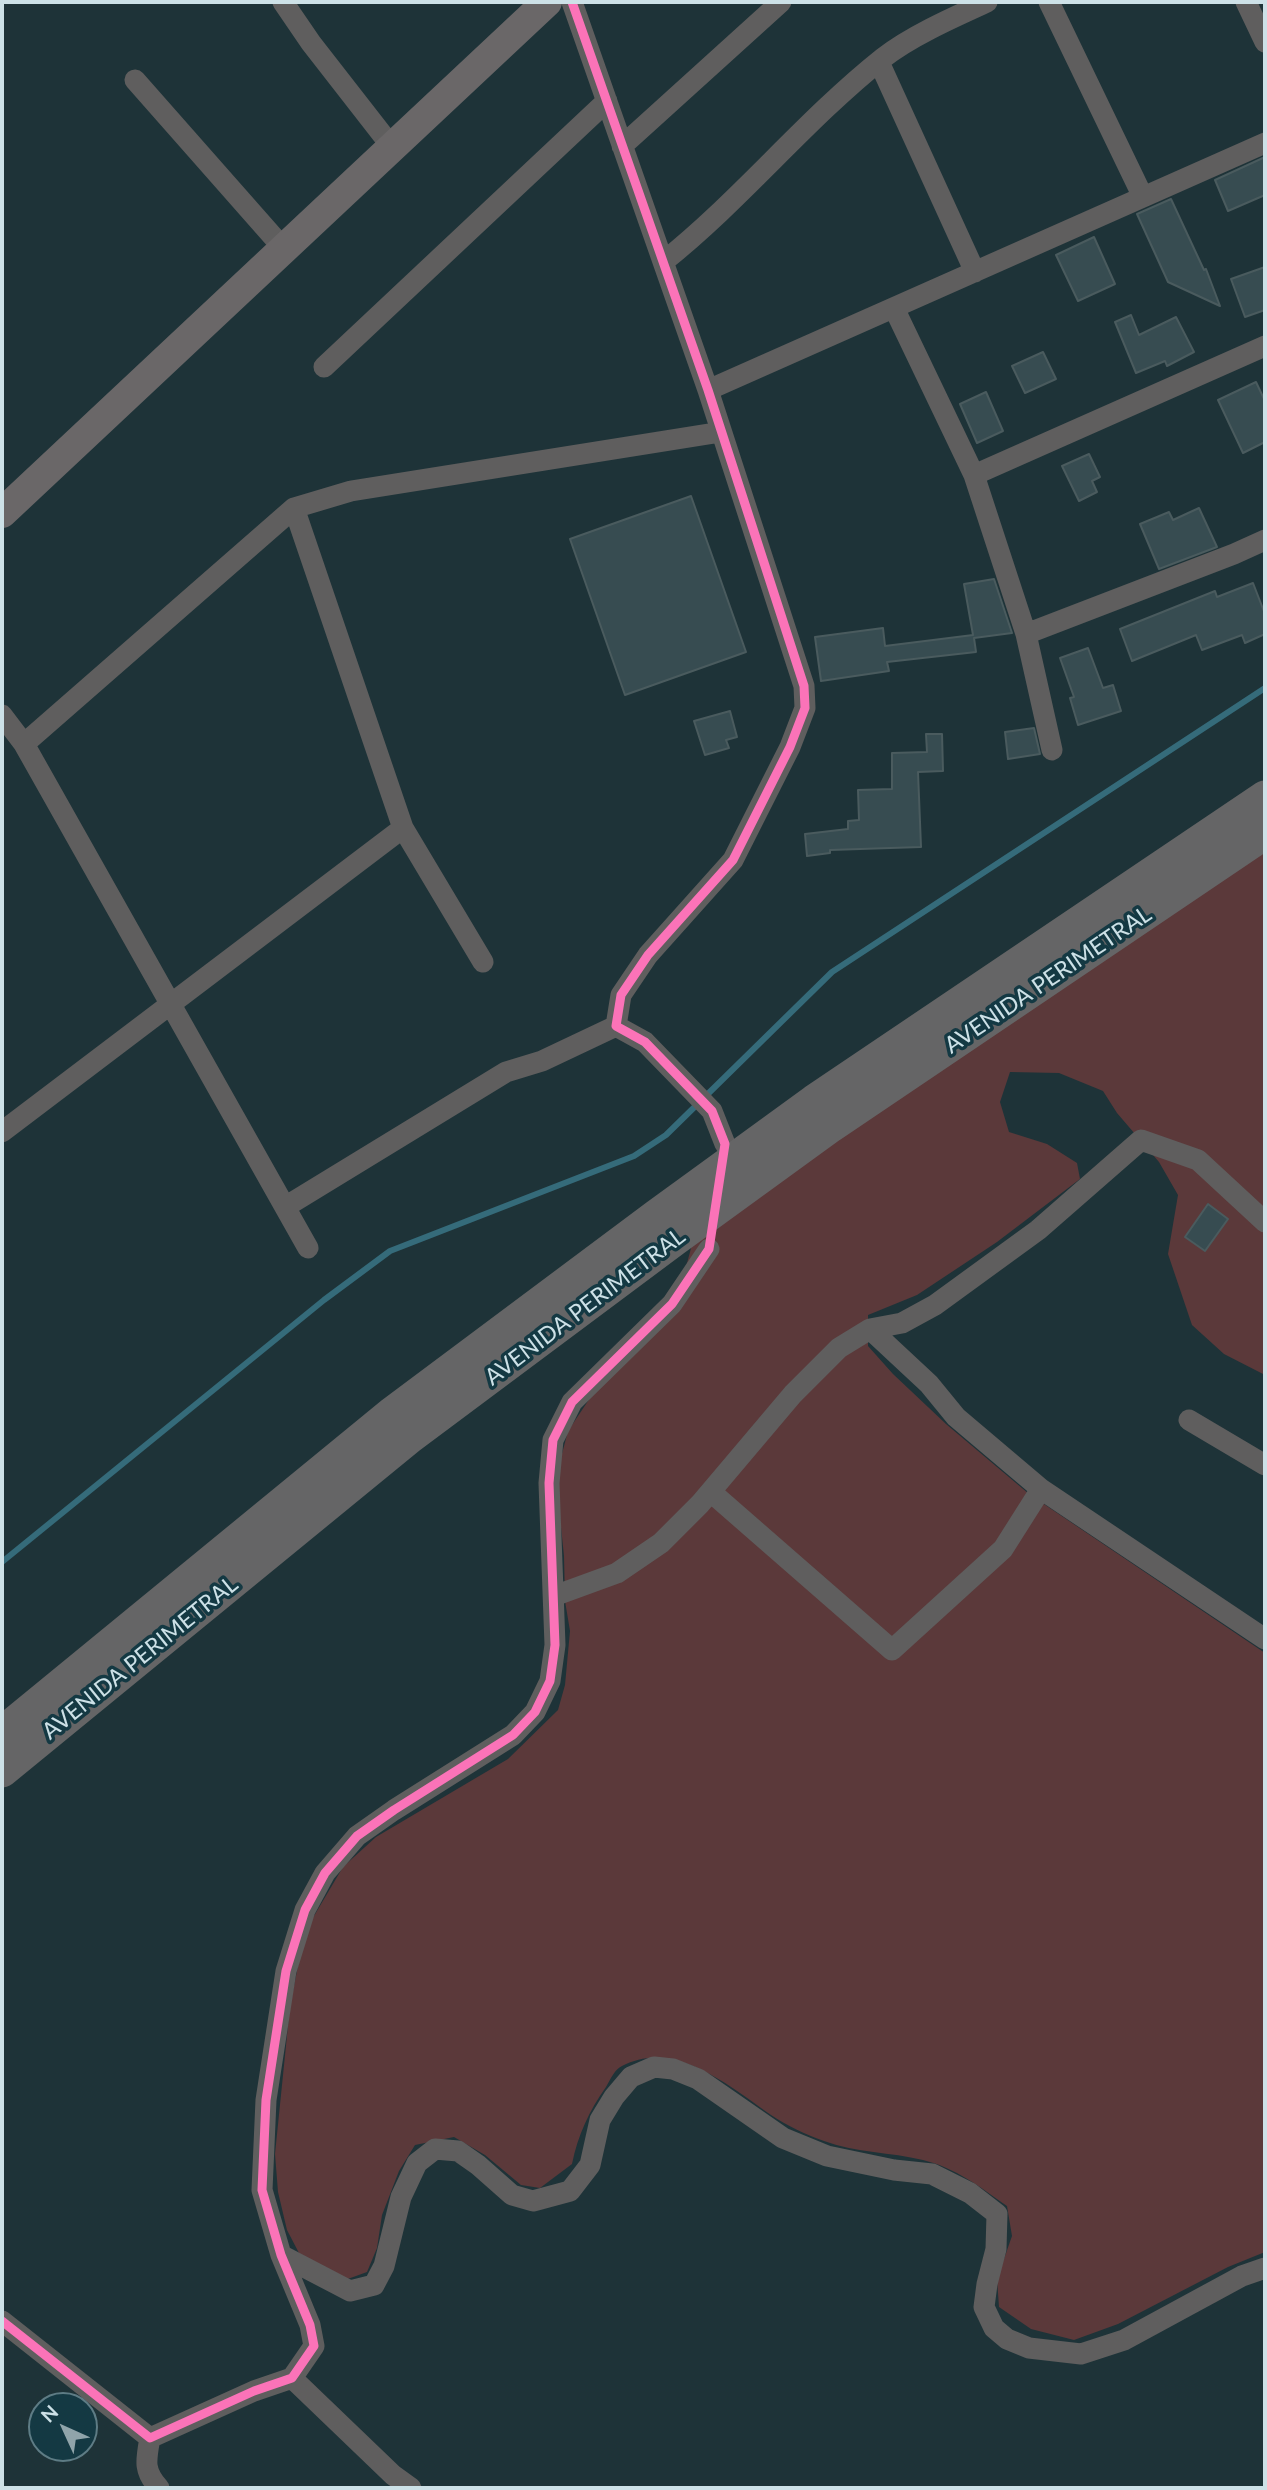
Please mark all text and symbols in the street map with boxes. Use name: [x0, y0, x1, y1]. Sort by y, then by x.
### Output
street label: AVENIDA PERIMETRAL: [939, 900, 1157, 1060]
street label: AVENIDA PERIMETRAL: [479, 1223, 691, 1391]
street label: AVENIDA PERIMETRAL: [37, 1571, 243, 1745]
north arrow: [28, 2392, 98, 2462]
text: N: [36, 2400, 63, 2427]

